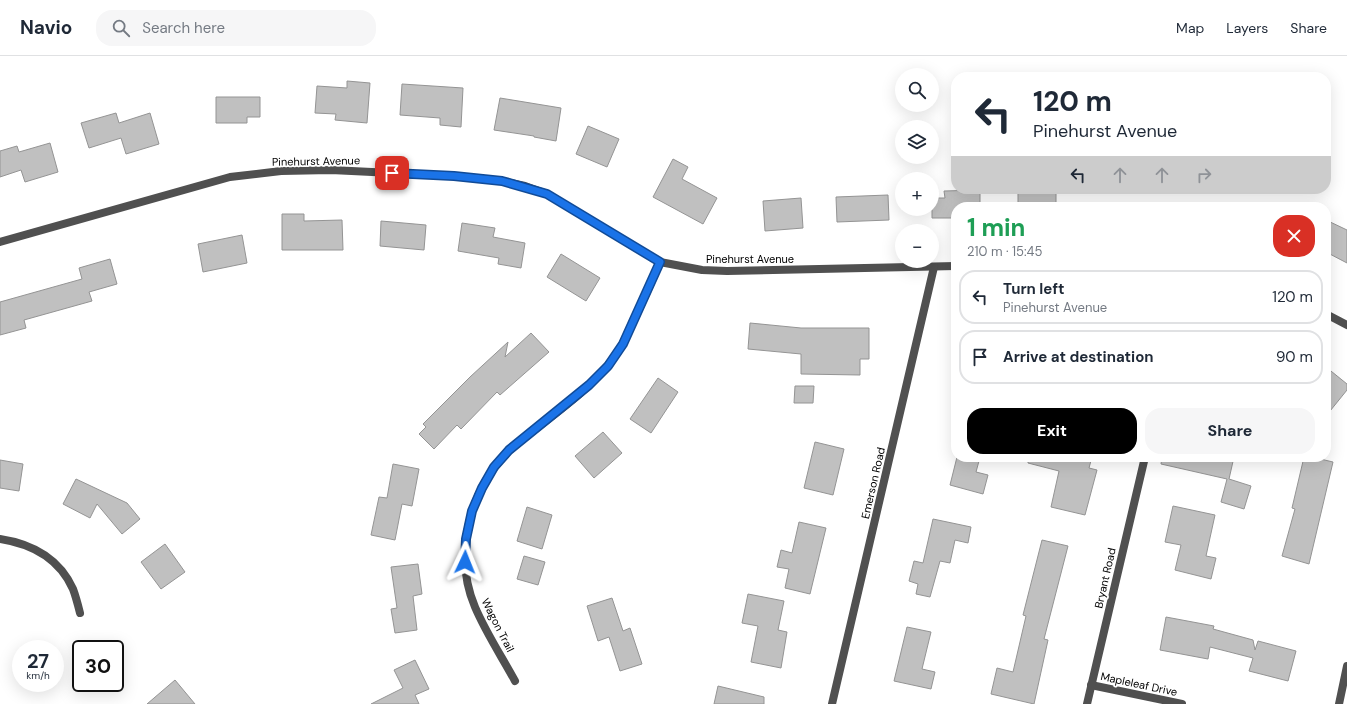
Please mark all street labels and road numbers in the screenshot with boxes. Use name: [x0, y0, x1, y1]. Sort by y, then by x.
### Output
street label: Pinehurst Avenue: [272, 153, 360, 169]
street label: Pinehurst Avenue: [706, 252, 794, 266]
street label: Emerson Road: [858, 446, 888, 520]
street label: Bryant Road: [1091, 546, 1119, 610]
street label: Wagon Trail: [478, 596, 518, 654]
street label: Mapleleaf Drive: [1099, 669, 1179, 699]

